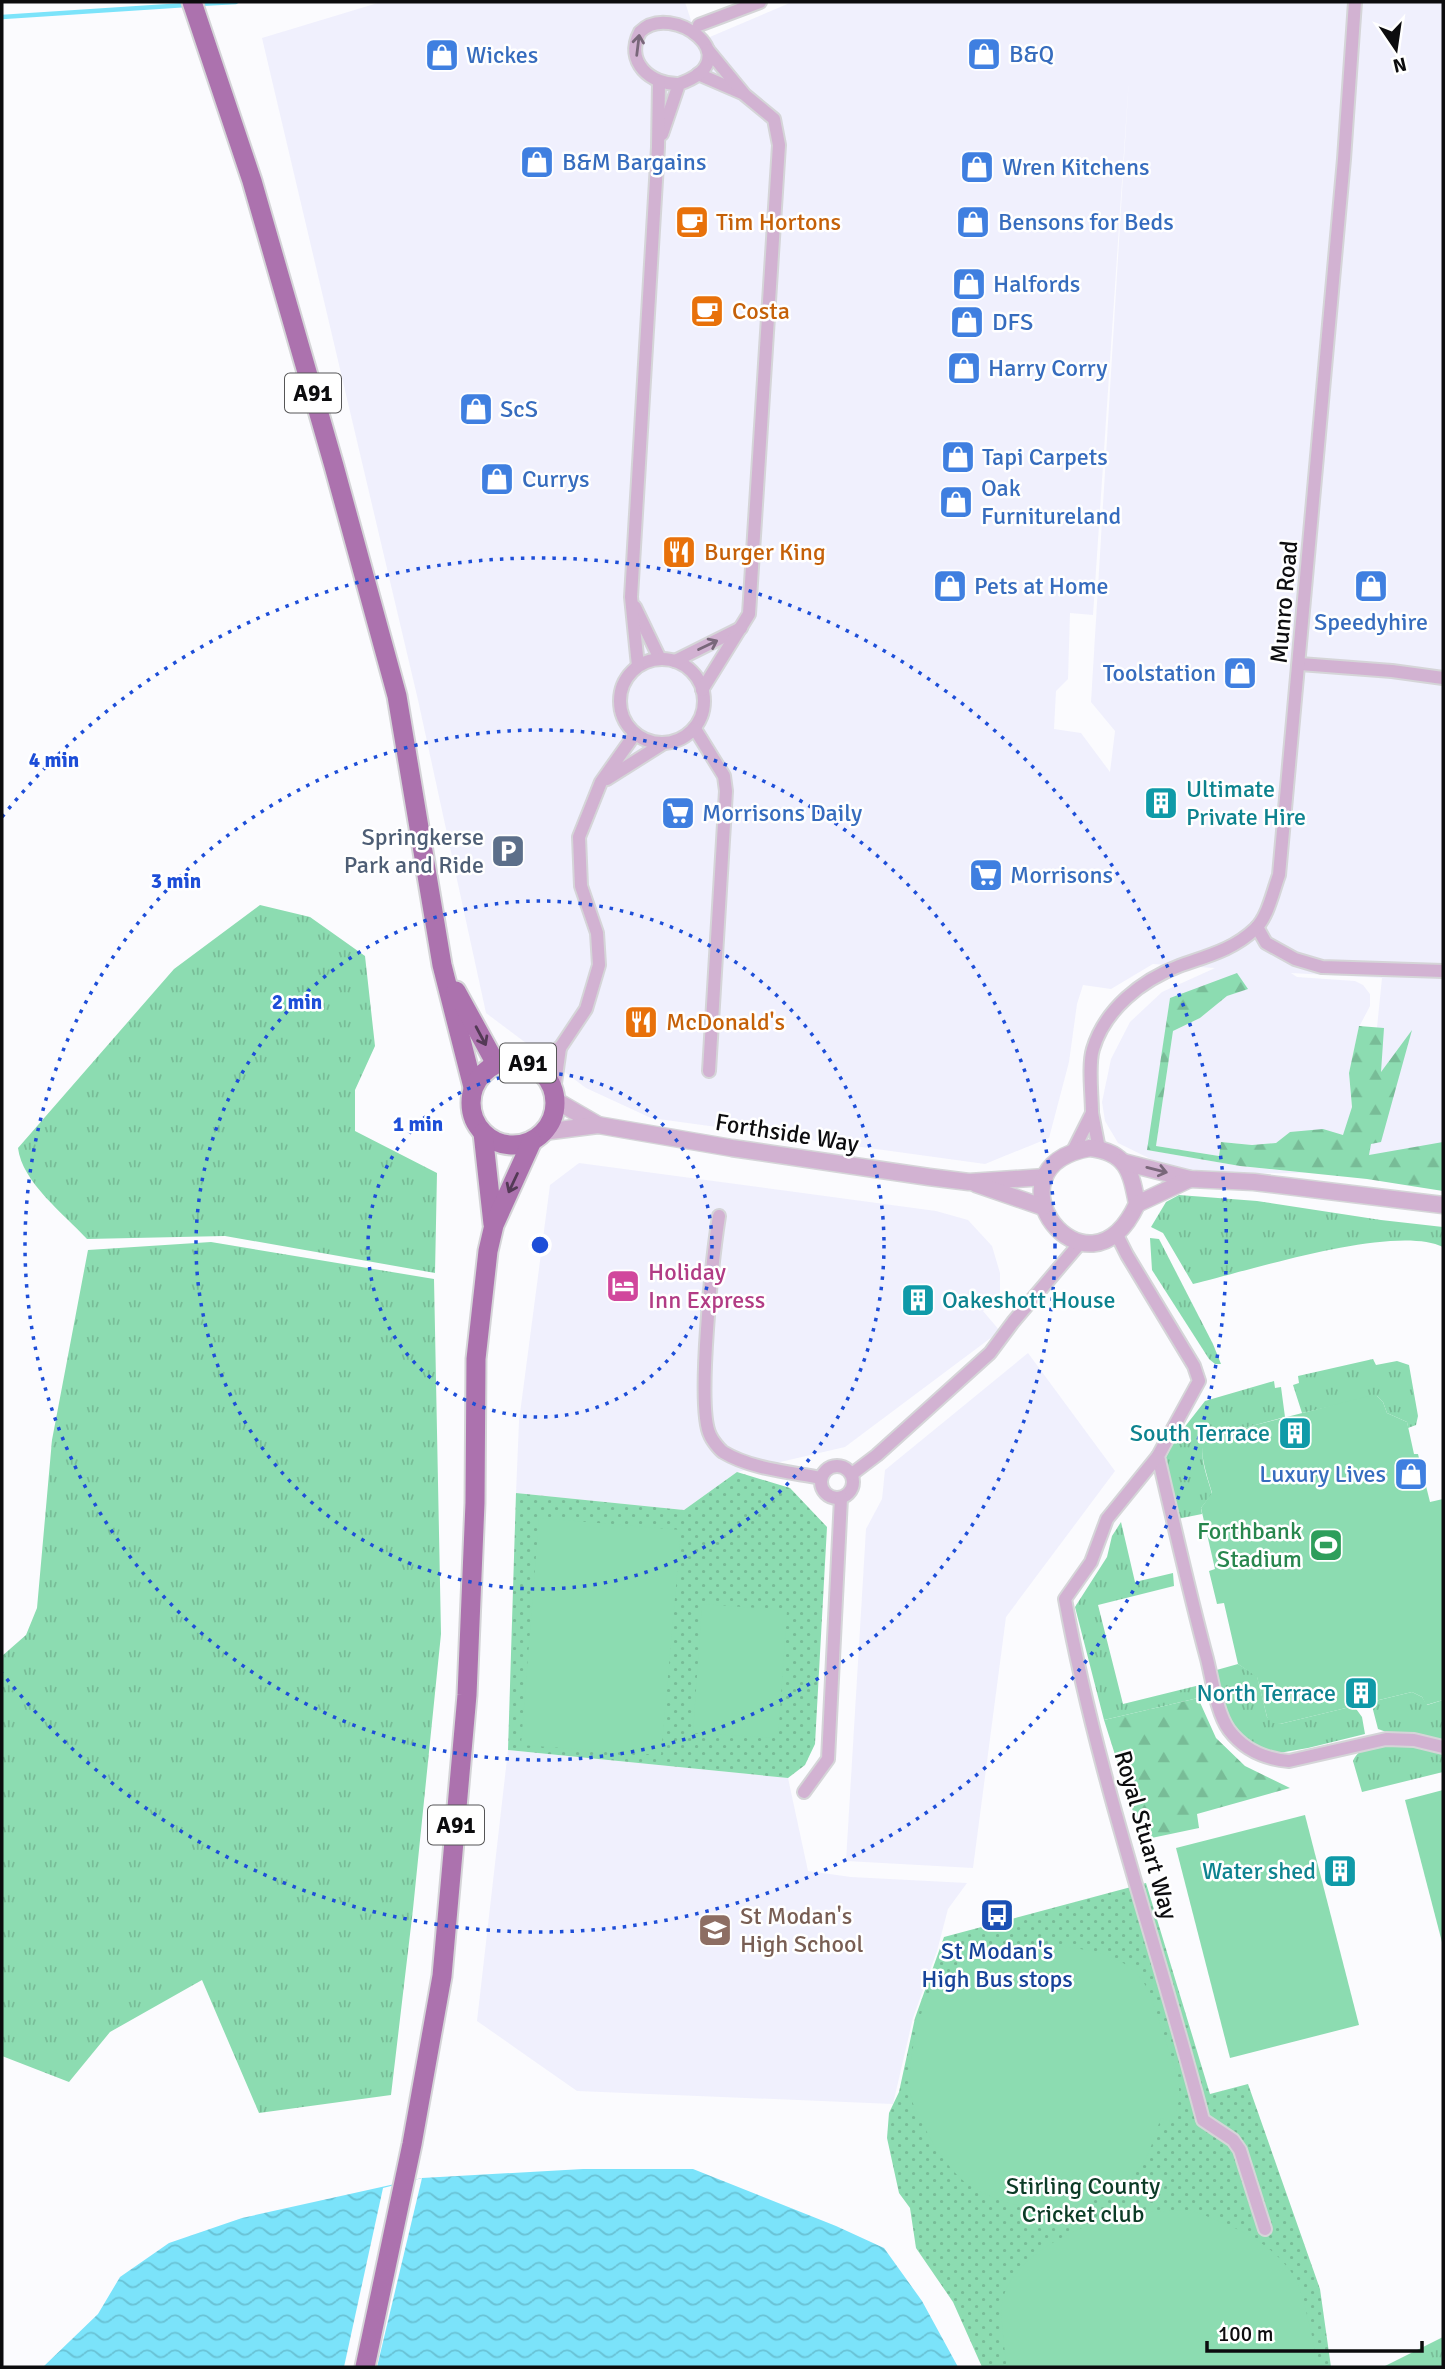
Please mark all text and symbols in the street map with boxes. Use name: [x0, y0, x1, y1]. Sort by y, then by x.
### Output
north arrow: [1361, 14, 1431, 84]
one-way arrow: [632, 34, 645, 57]
shop icon: B&Q: [965, 35, 1003, 73]
shop icon: Wickes: [423, 36, 461, 74]
place label: B&Q: [1009, 39, 1054, 69]
place label: Wickes: [466, 40, 538, 70]
text: N: [1390, 51, 1409, 78]
shop icon: B&M Bargains: [518, 143, 556, 181]
place label: B&M Bargains: [562, 147, 706, 177]
shop icon: Wren Kitchens: [958, 148, 996, 186]
place label: Wren Kitchens: [1002, 152, 1150, 182]
cafe icon: Tim Hortons: [673, 203, 711, 241]
shop icon: Bensons for Beds: [954, 203, 992, 241]
place label: Tim Hortons: [716, 207, 841, 237]
place label: Bensons for Beds: [998, 207, 1174, 237]
shop icon: Halfords: [950, 265, 988, 303]
place label: Halfords: [993, 269, 1080, 299]
cafe icon: Costa: [688, 292, 726, 330]
place label: Costa: [732, 296, 790, 326]
shop icon: DFS: [948, 303, 986, 341]
place label: DFS: [992, 307, 1033, 337]
shop icon: Harry Corry: [945, 349, 983, 387]
place label: Harry Corry: [988, 353, 1107, 383]
road number: A91: [285, 374, 341, 412]
shop icon: ScS: [457, 390, 495, 428]
place label: ScS: [500, 394, 538, 424]
shop icon: Tapi Carpets: [939, 438, 977, 476]
place label: Tapi Carpets: [982, 442, 1108, 472]
shop icon: Currys: [478, 460, 516, 498]
place label: Currys: [522, 464, 590, 494]
place label: Oak Furnitureland: [981, 473, 1121, 531]
shop icon: Oak Furnitureland: [937, 483, 975, 521]
restaurant icon: Burger King: [660, 533, 698, 571]
place label: Burger King: [704, 537, 826, 567]
street label: Munro Road: [1264, 539, 1304, 665]
shop icon: Pets at Home: [931, 567, 969, 605]
shop icon: Speedyhire: [1352, 567, 1390, 605]
place label: Pets at Home: [974, 571, 1109, 601]
place label: Speedyhire: [1314, 607, 1428, 637]
one-way arrow: [697, 637, 718, 651]
shop icon: Toolstation: [1221, 654, 1259, 692]
place label: Toolstation: [1103, 658, 1216, 688]
text: 4 min: [29, 747, 79, 773]
place label: Ultimate Private Hire: [1186, 774, 1306, 832]
building icon: Ultimate Private Hire: [1142, 784, 1180, 822]
supermarket icon: Morrisons Daily: [659, 794, 697, 832]
place label: Morrisons Daily: [702, 798, 862, 828]
place label: Springkerse Park and Ride: [344, 822, 484, 880]
parking icon: Springkerse Park and Ride: [489, 832, 527, 870]
supermarket icon: Morrisons: [967, 856, 1005, 894]
place label: Morrisons: [1010, 860, 1113, 890]
text: 3 min: [151, 868, 201, 894]
text: 2 min: [272, 989, 322, 1015]
restaurant icon: McDonald's: [622, 1003, 660, 1041]
place label: McDonald's: [666, 1007, 785, 1037]
one-way arrow: [474, 1025, 488, 1046]
road number: A91: [500, 1044, 556, 1082]
street label: Forthside Way: [713, 1107, 861, 1159]
text: 1 min: [393, 1111, 443, 1137]
one-way arrow: [1145, 1164, 1167, 1177]
one-way arrow: [506, 1171, 519, 1193]
centre of rings: [528, 1233, 552, 1257]
place label: Holiday Inn Express: [648, 1257, 765, 1315]
hotel icon: Holiday Inn Express: [604, 1267, 642, 1305]
building icon: Oakeshott House: [899, 1281, 937, 1319]
place label: Oakeshott House: [942, 1285, 1115, 1315]
building icon: South Terrace: [1276, 1414, 1314, 1452]
place label: South Terrace: [1130, 1418, 1270, 1448]
shop icon: Luxury Lives: [1392, 1455, 1430, 1493]
place label: Luxury Lives: [1259, 1459, 1386, 1489]
place label: Forthbank Stadium: [1197, 1516, 1302, 1574]
sports icon: Forthbank Stadium: [1307, 1526, 1345, 1564]
building icon: North Terrace: [1342, 1674, 1380, 1712]
place label: North Terrace: [1197, 1678, 1336, 1708]
street label: Royal Stuart Way: [1108, 1747, 1184, 1923]
road number: A91: [428, 1806, 484, 1844]
building icon: Water shed: [1321, 1852, 1359, 1890]
place label: Water shed: [1202, 1856, 1316, 1886]
bus stop icon: St Modan's High Bus stops: [978, 1896, 1016, 1934]
place label: St Modan's High School: [740, 1901, 863, 1959]
school or university icon: St Modan's High School: [696, 1911, 734, 1949]
place label: St Modan's High Bus stops: [921, 1936, 1073, 1994]
park label: Stirling County Cricket club: [1006, 2171, 1160, 2229]
scale bar: [1207, 2310, 1422, 2354]
text: 100 m: [1218, 2321, 1273, 2347]

